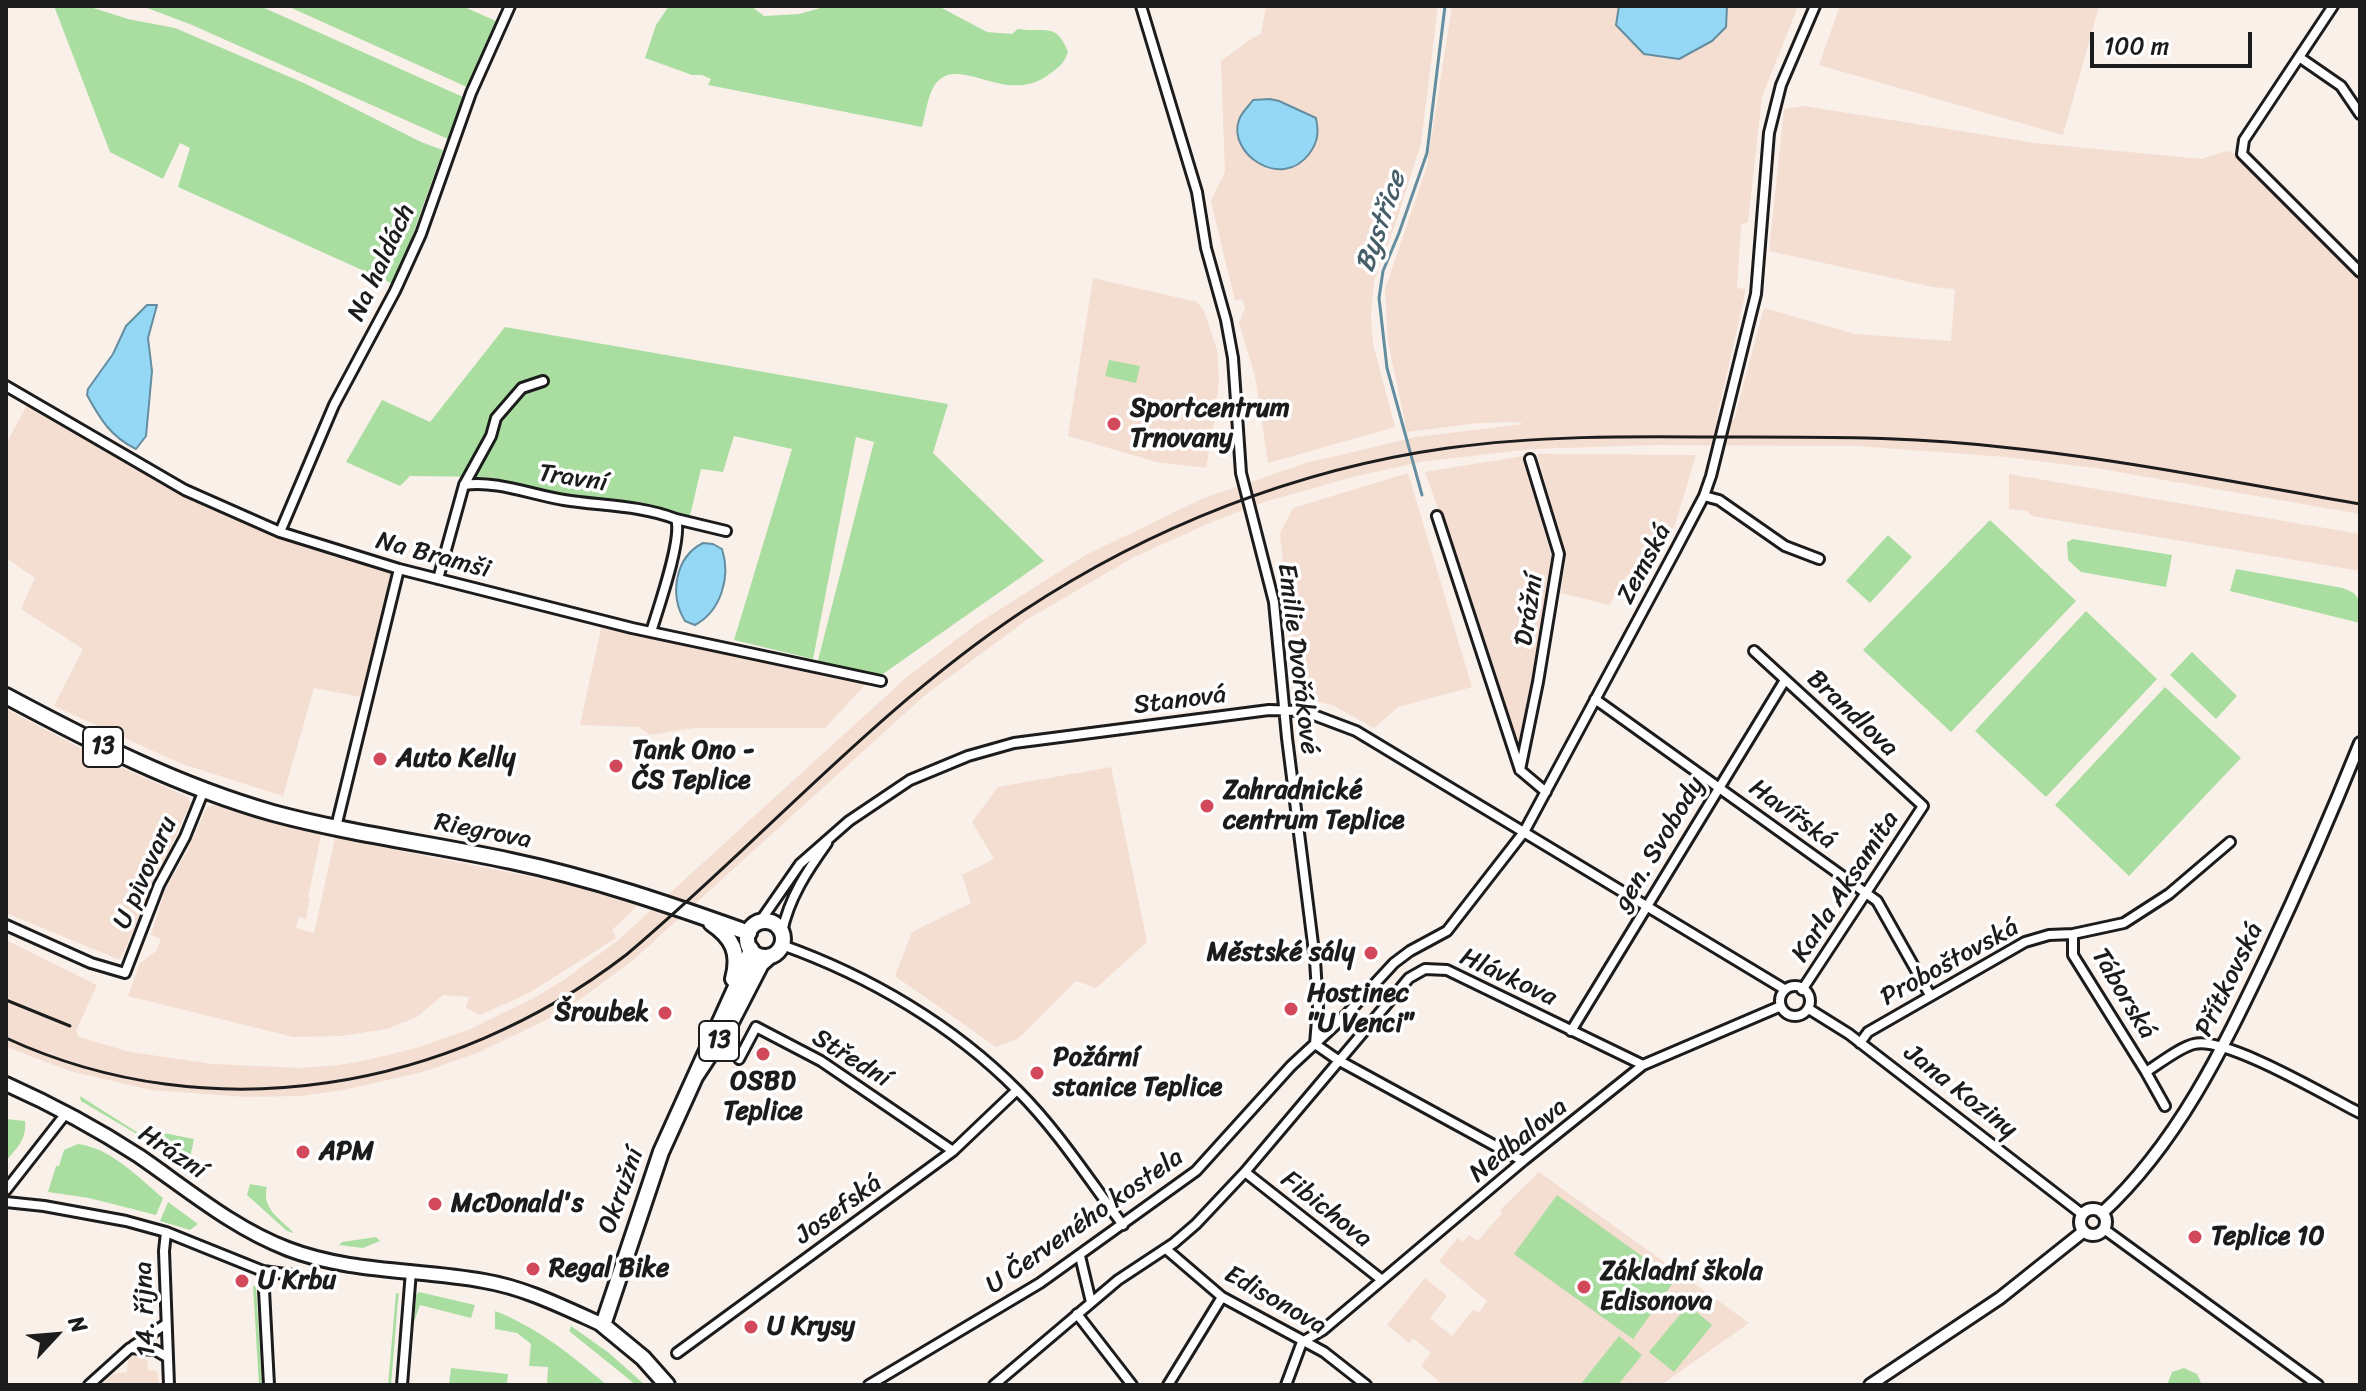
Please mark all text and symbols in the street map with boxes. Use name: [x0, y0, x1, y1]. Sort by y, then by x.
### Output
scale bar: [2094, 16, 2256, 66]
text: 100 m: [2104, 25, 2169, 67]
water label: Bystřice: [1349, 167, 1415, 277]
street label: Na haldách: [341, 200, 423, 326]
place label: Sportcentrum Trnovany: [1130, 393, 1290, 454]
marker: Sportcentrum Trnovany: [1105, 415, 1123, 433]
street label: Travní: [536, 458, 610, 500]
street label: Zemská: [1611, 519, 1679, 609]
street label: Na Bramši: [372, 526, 494, 586]
street label: Emilie Dvořákové: [1270, 562, 1324, 756]
street label: Drážní: [1509, 572, 1551, 648]
street label: Brandlova: [1800, 664, 1904, 764]
street label: Stanová: [1132, 680, 1228, 722]
road number: 13: [83, 727, 123, 767]
place label: Tank Ono - ČS Teplice: [632, 735, 755, 796]
place label: Auto Kelly: [396, 743, 516, 775]
marker: Auto Kelly: [371, 750, 389, 768]
marker: Tank Ono - ČS Teplice: [607, 757, 625, 775]
street label: gen. Svobody: [1608, 771, 1712, 917]
street label: Havířská: [1742, 773, 1842, 857]
place label: Zahradnické centrum Teplice: [1223, 775, 1404, 836]
marker: Zahradnické centrum Teplice: [1198, 797, 1216, 815]
street label: Karla Aksamita: [1785, 805, 1907, 969]
street label: Riegrova: [432, 807, 534, 857]
street label: U pivovaru: [107, 812, 185, 934]
street label: Proboštovská: [1876, 912, 2024, 1014]
street label: Přítkovská: [2189, 918, 2271, 1042]
place label: Městské sály: [1207, 937, 1355, 969]
street label: Hlávkova: [1455, 942, 1561, 1014]
street label: Táborská: [2084, 943, 2162, 1045]
marker: Městské sály: [1362, 944, 1380, 962]
place label: Hostinec "U Venci": [1307, 978, 1413, 1040]
place label: Šroubek: [555, 997, 649, 1029]
marker: Hostinec "U Venci": [1282, 1000, 1300, 1018]
marker: Šroubek: [656, 1004, 674, 1022]
road number: 13: [699, 1021, 739, 1061]
street label: Střední: [806, 1023, 896, 1095]
street label: Jana Koziny: [1897, 1038, 2023, 1146]
place label: Požární stanice Teplice: [1053, 1042, 1222, 1104]
marker: OSBD Teplice: [754, 1045, 772, 1063]
marker: Požární stanice Teplice: [1028, 1064, 1046, 1082]
place label: OSBD Teplice: [723, 1066, 803, 1128]
street label: Nedbalova: [1464, 1092, 1574, 1190]
street label: Hrázní: [132, 1119, 212, 1187]
place label: APM: [319, 1136, 374, 1168]
street label: U Červeného kostela: [980, 1142, 1190, 1302]
marker: APM: [294, 1143, 312, 1161]
street label: Okružní: [592, 1144, 652, 1238]
street label: Fibichova: [1274, 1165, 1378, 1255]
street label: Josefská: [790, 1168, 888, 1252]
place label: McDonald's: [451, 1188, 584, 1220]
marker: McDonald's: [426, 1195, 444, 1213]
place label: Teplice 10: [2211, 1221, 2325, 1253]
marker: Teplice 10: [2186, 1228, 2204, 1246]
place label: Regal Bike: [549, 1253, 669, 1285]
place label: Základní škola Edisonova: [1600, 1256, 1763, 1318]
street label: Edisonova: [1218, 1259, 1332, 1343]
marker: Regal Bike: [524, 1260, 542, 1278]
street label: 14. října: [129, 1261, 163, 1357]
place label: U Krbu: [258, 1265, 336, 1297]
marker: U Krbu: [233, 1272, 251, 1290]
marker: Základní škola Edisonova: [1575, 1278, 1593, 1296]
north arrow: [16, 1295, 96, 1375]
text: N: [57, 1309, 99, 1340]
place label: U Krysy: [767, 1311, 855, 1343]
marker: U Krysy: [742, 1318, 760, 1336]

